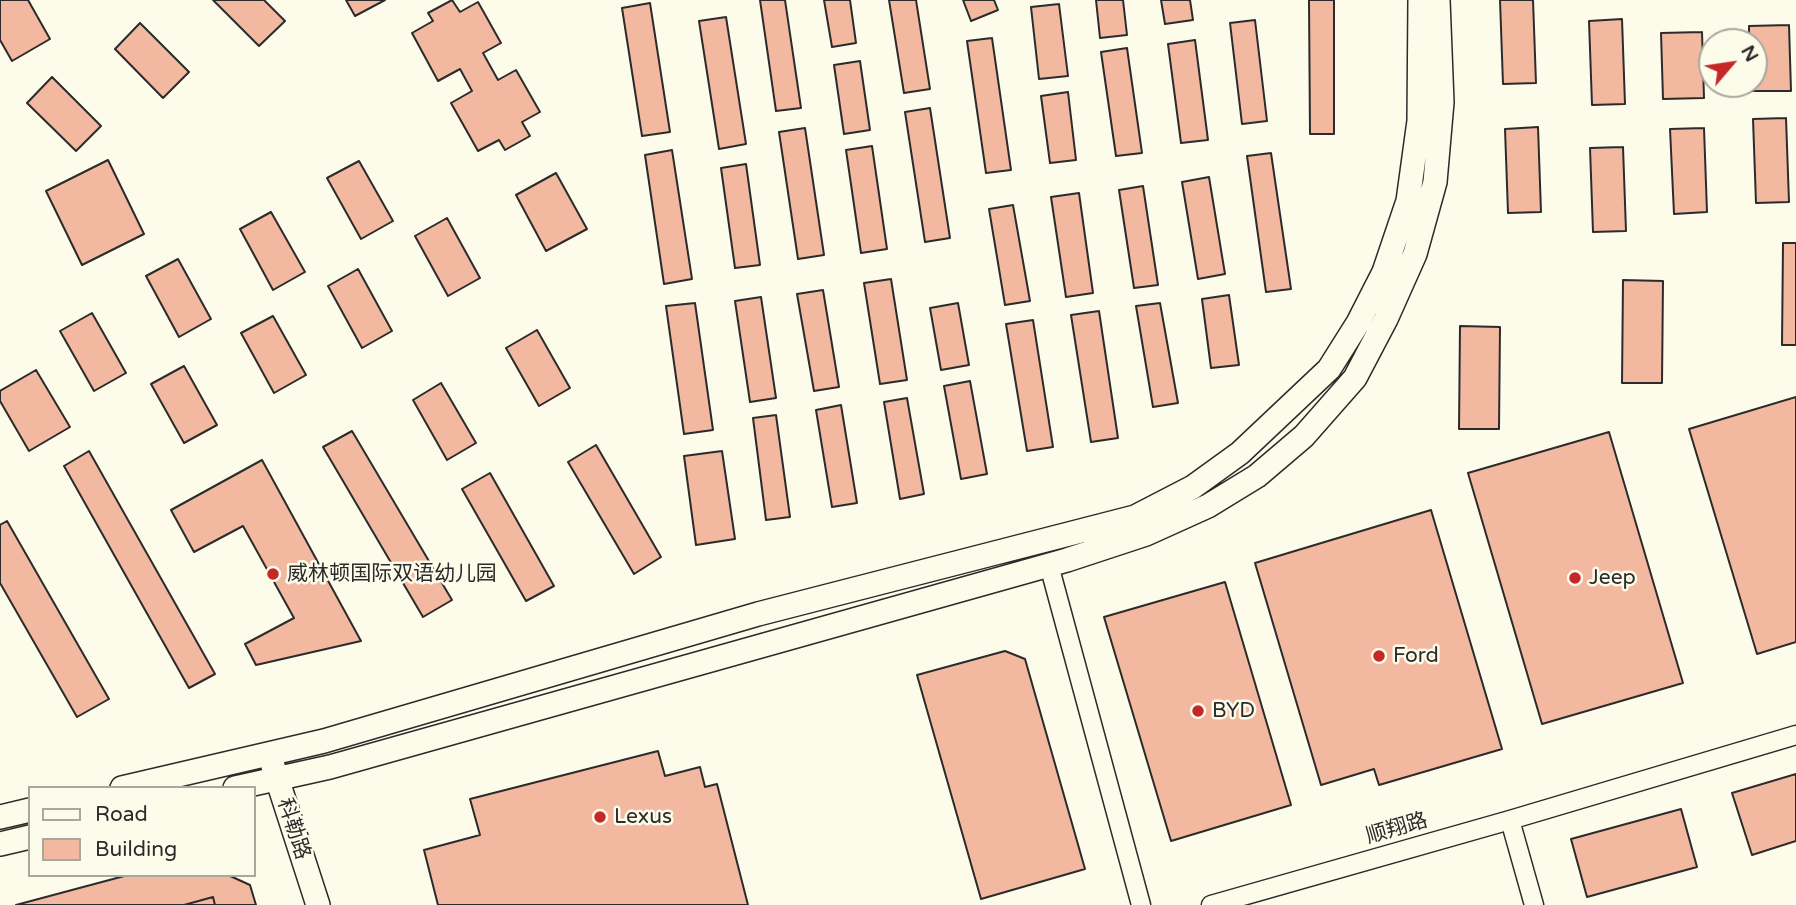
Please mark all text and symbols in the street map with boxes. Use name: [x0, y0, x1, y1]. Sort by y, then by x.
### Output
north arrow: [1698, 28, 1768, 98]
text: N: [1736, 42, 1763, 66]
place label: 威林顿国际双语幼儿园: [287, 561, 497, 587]
place label: Jeep: [1589, 565, 1636, 591]
marker: 威林顿国际双语幼儿园: [265, 566, 281, 582]
marker: Jeep: [1567, 570, 1583, 586]
place label: Ford: [1393, 643, 1439, 669]
marker: Ford: [1371, 648, 1387, 664]
place label: BYD: [1212, 698, 1255, 724]
marker: BYD: [1190, 703, 1206, 719]
legend: [28, 786, 256, 877]
street label: 科勒路: [271, 795, 315, 863]
text: Road: [95, 802, 148, 827]
place label: Lexus: [614, 804, 672, 830]
street label: 顺翔路: [1363, 808, 1431, 850]
marker: Lexus: [592, 809, 608, 825]
text: Building: [95, 837, 177, 862]

